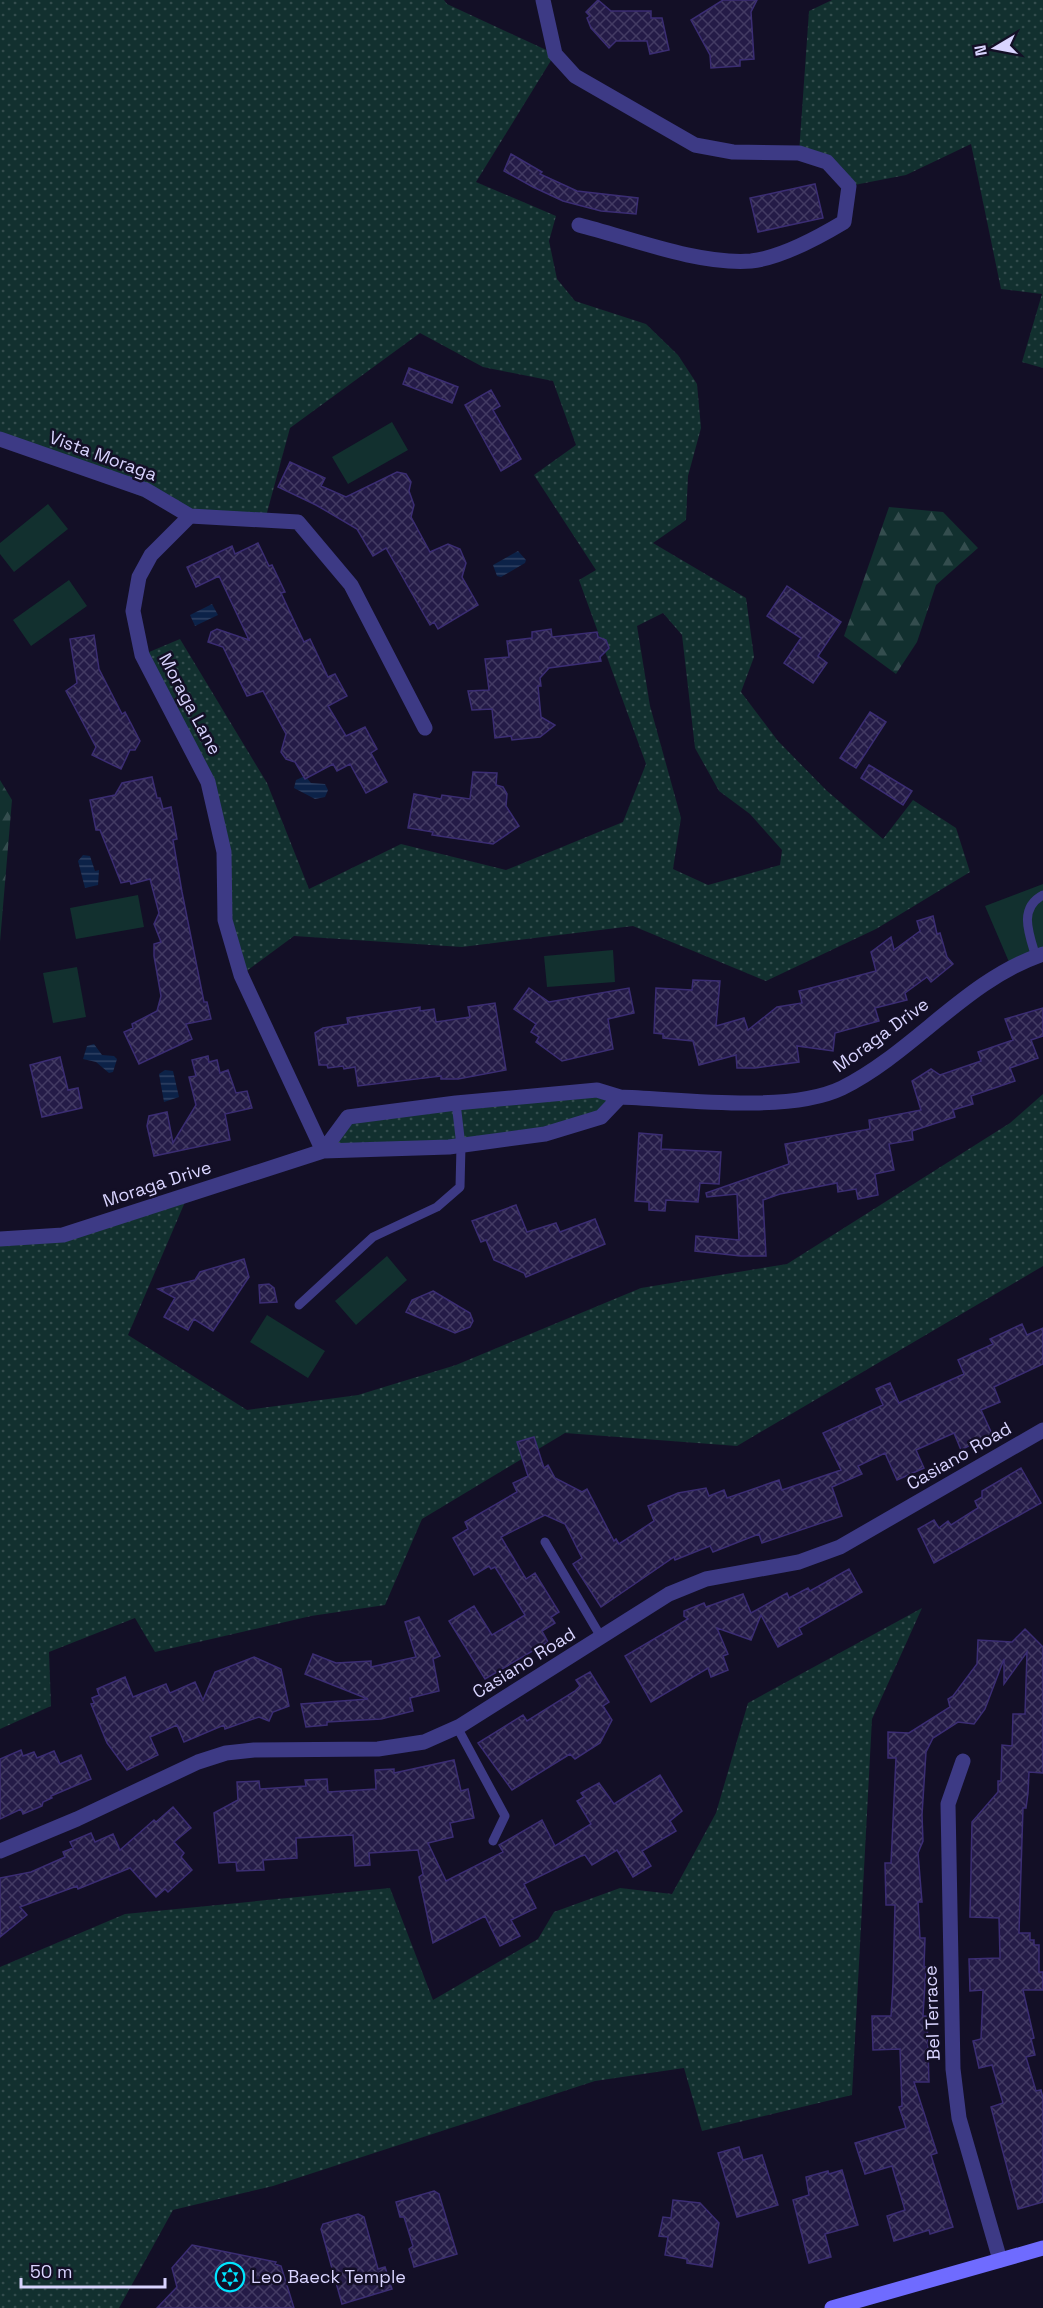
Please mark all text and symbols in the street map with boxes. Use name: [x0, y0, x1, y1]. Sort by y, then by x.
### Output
north arrow: [965, 18, 1025, 78]
text: N: [969, 43, 992, 58]
street label: Vista Moraga: [46, 425, 160, 486]
street label: Moraga Lane: [154, 649, 227, 758]
street label: Moraga Drive: [828, 992, 933, 1077]
street label: Moraga Drive: [100, 1155, 214, 1212]
street label: Casiano Road: [902, 1416, 1015, 1495]
street label: Casiano Road: [468, 1622, 579, 1703]
street label: Bel Terrace: [918, 1965, 945, 2061]
scale bar: [21, 2251, 165, 2289]
text: 50 m: [30, 2260, 72, 2283]
synagogue icon: Leo Baeck Temple: [214, 2261, 246, 2293]
place label: Leo Baeck Temple: [251, 2265, 406, 2288]

